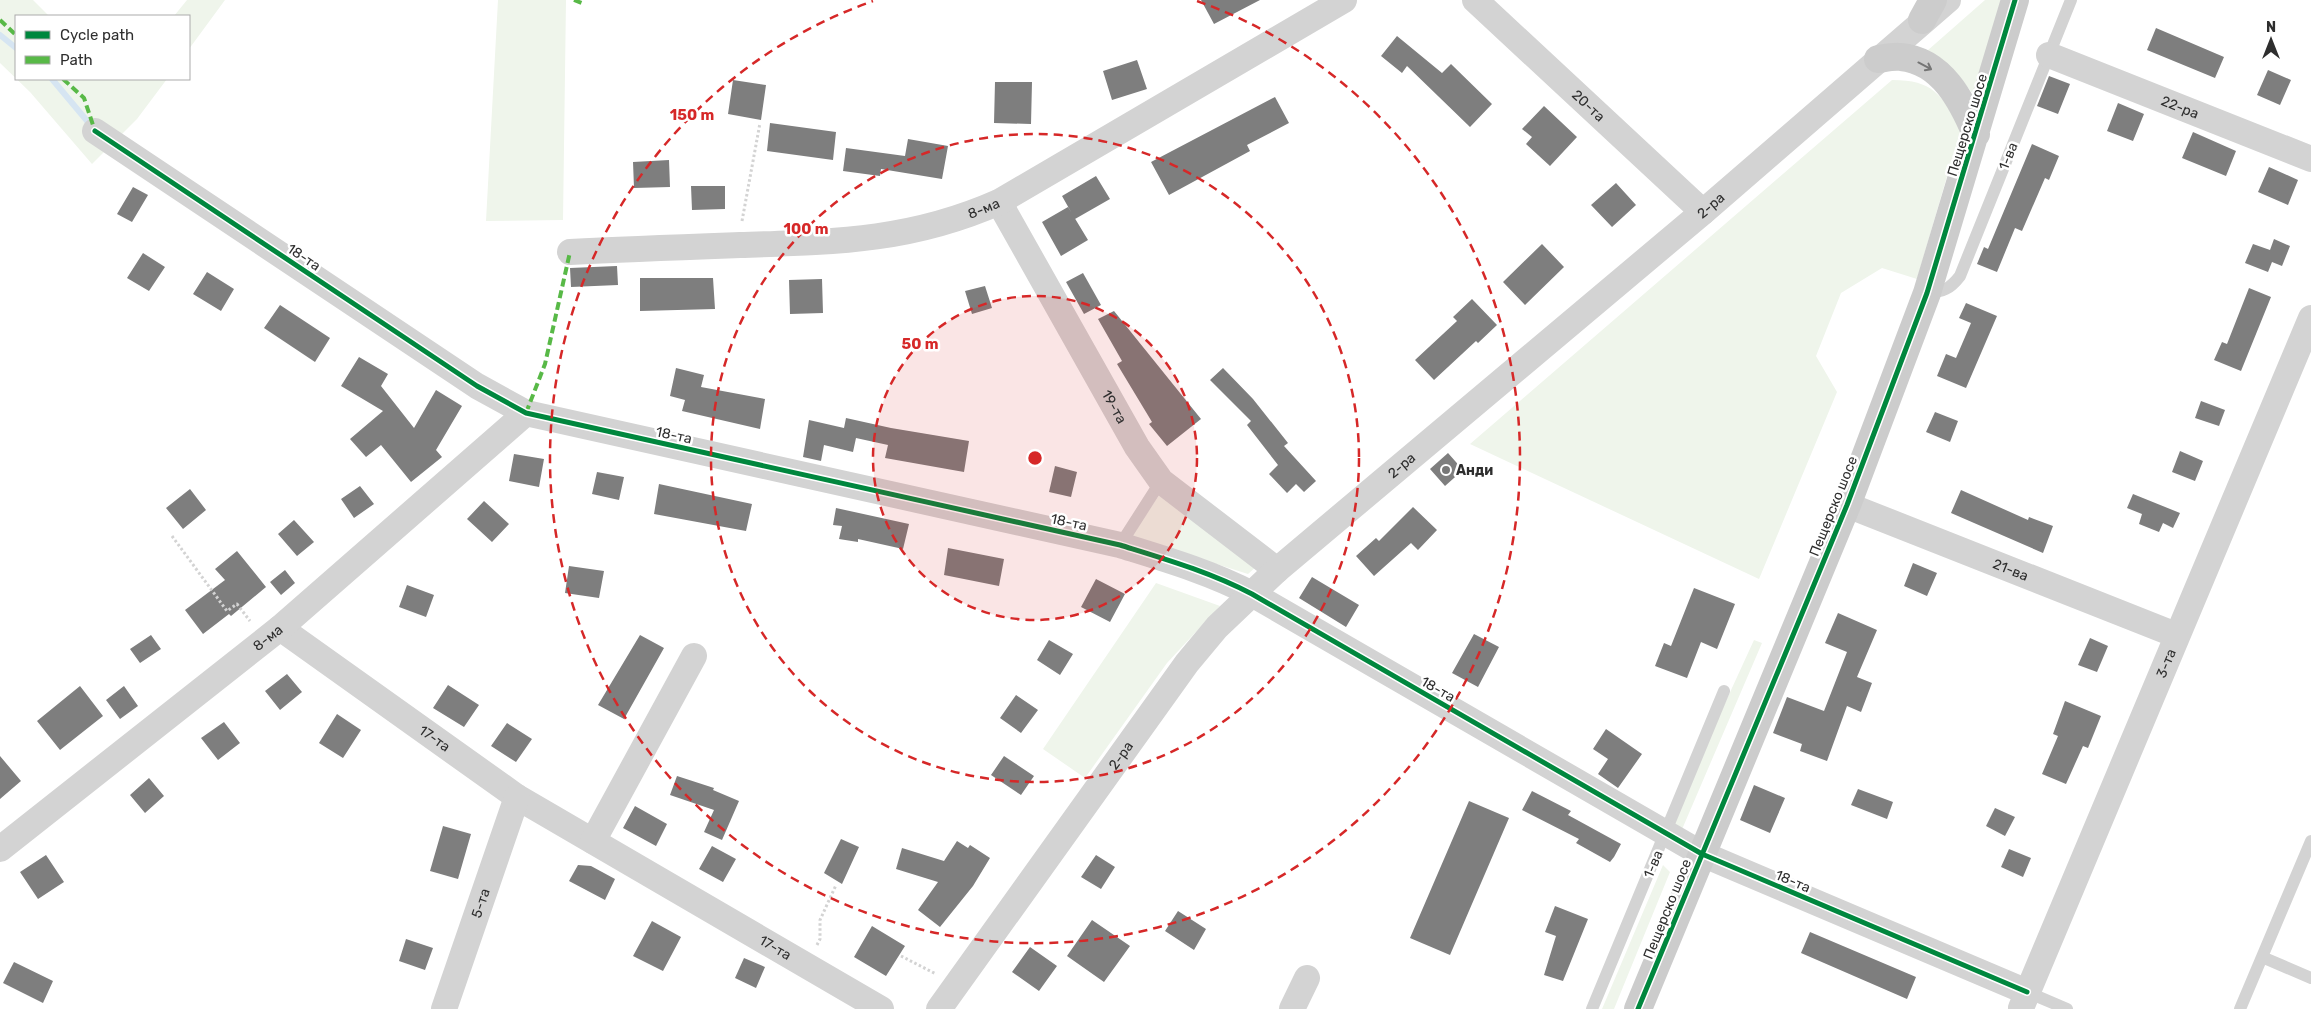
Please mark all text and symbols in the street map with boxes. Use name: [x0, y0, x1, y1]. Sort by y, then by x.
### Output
legend: [15, 15, 190, 80]
north arrow: [2246, 15, 2296, 65]
text: N: [2266, 19, 2276, 36]
text: Cycle path: [60, 26, 134, 44]
text: Path: [60, 51, 93, 69]
one-way arrow: [1917, 61, 1932, 71]
street label: Пещерско шосе: [1944, 72, 1991, 178]
street label: 20-та: [1568, 86, 1608, 125]
street label: 22-ра: [2159, 92, 2201, 123]
text: 150 m: [670, 106, 714, 124]
street label: 1-ва: [1995, 140, 2022, 173]
street label: 2-ра: [1694, 189, 1728, 222]
street label: 8-ма: [965, 195, 1002, 223]
text: 100 m: [784, 220, 828, 238]
street label: 18-та: [284, 240, 324, 275]
text: 50 m: [902, 335, 938, 353]
street label: 19-та: [1098, 387, 1130, 427]
street label: 18-та: [654, 423, 694, 448]
centre of rings: [1026, 449, 1044, 467]
street label: 2-ра: [1385, 449, 1419, 482]
street label: Пещерско шосе: [1806, 454, 1861, 559]
place label: Анди: [1456, 462, 1493, 479]
marker: Анди: [1440, 464, 1452, 476]
street label: 18-та: [1049, 510, 1089, 535]
street label: 21-ва: [1990, 556, 2031, 585]
street label: 8-ма: [250, 621, 286, 655]
street label: 3-та: [2153, 646, 2180, 681]
street label: 18-та: [1418, 673, 1458, 706]
street label: 17-та: [415, 722, 453, 756]
street label: 2-ра: [1105, 738, 1137, 773]
street label: 1-ва: [1640, 848, 1667, 881]
street label: Пещерско шосе: [1640, 857, 1695, 962]
street label: 18-та: [1773, 866, 1813, 896]
street label: 5-та: [468, 886, 494, 920]
street label: 17-та: [756, 932, 794, 964]

